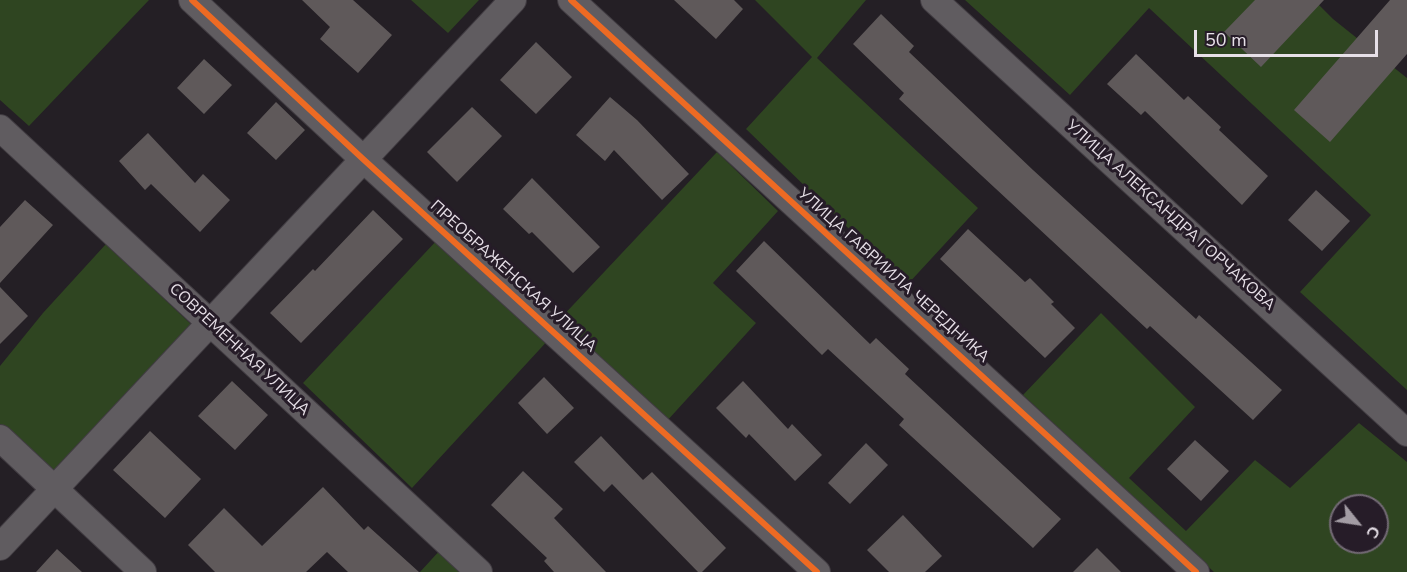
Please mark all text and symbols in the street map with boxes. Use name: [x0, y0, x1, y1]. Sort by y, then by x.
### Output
scale bar: [1197, 18, 1382, 56]
text: 50 m: [1205, 28, 1247, 52]
street label: УЛИЦА АЛЕКСАНДРА ГОРЧАКОВА: [1061, 117, 1279, 315]
street label: УЛИЦА ГАВРИИЛА ЧЕРЕДНИКА: [793, 185, 993, 367]
street label: ПРЕОБРАЖЕНСКАЯ УЛИЦА: [426, 197, 600, 357]
street label: СОВРЕМЕННАЯ УЛИЦА: [165, 280, 313, 420]
north arrow: [1329, 494, 1389, 554]
text: С: [1361, 522, 1385, 542]

